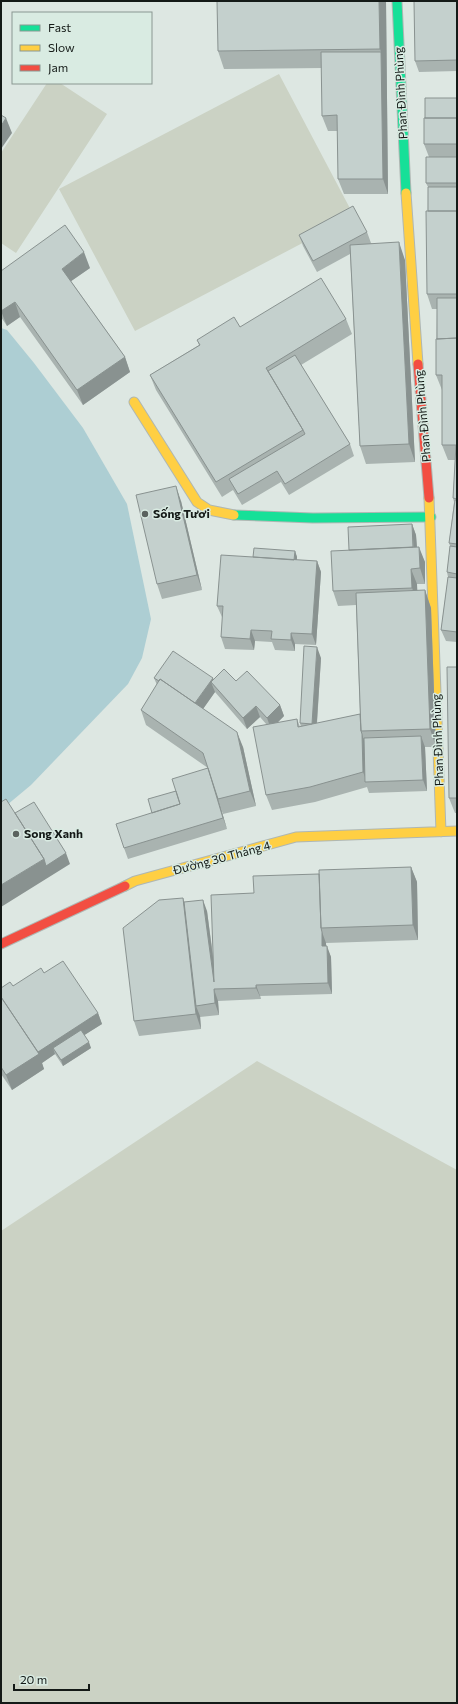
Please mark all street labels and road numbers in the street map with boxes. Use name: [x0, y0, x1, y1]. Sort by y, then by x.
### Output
street label: Phan Đình Phùng: [391, 46, 409, 140]
street label: Phan Đình Phùng: [411, 369, 433, 463]
street label: Phan Đình Phùng: [428, 693, 446, 786]
street label: Đường 30 Tháng 4: [170, 837, 272, 877]

